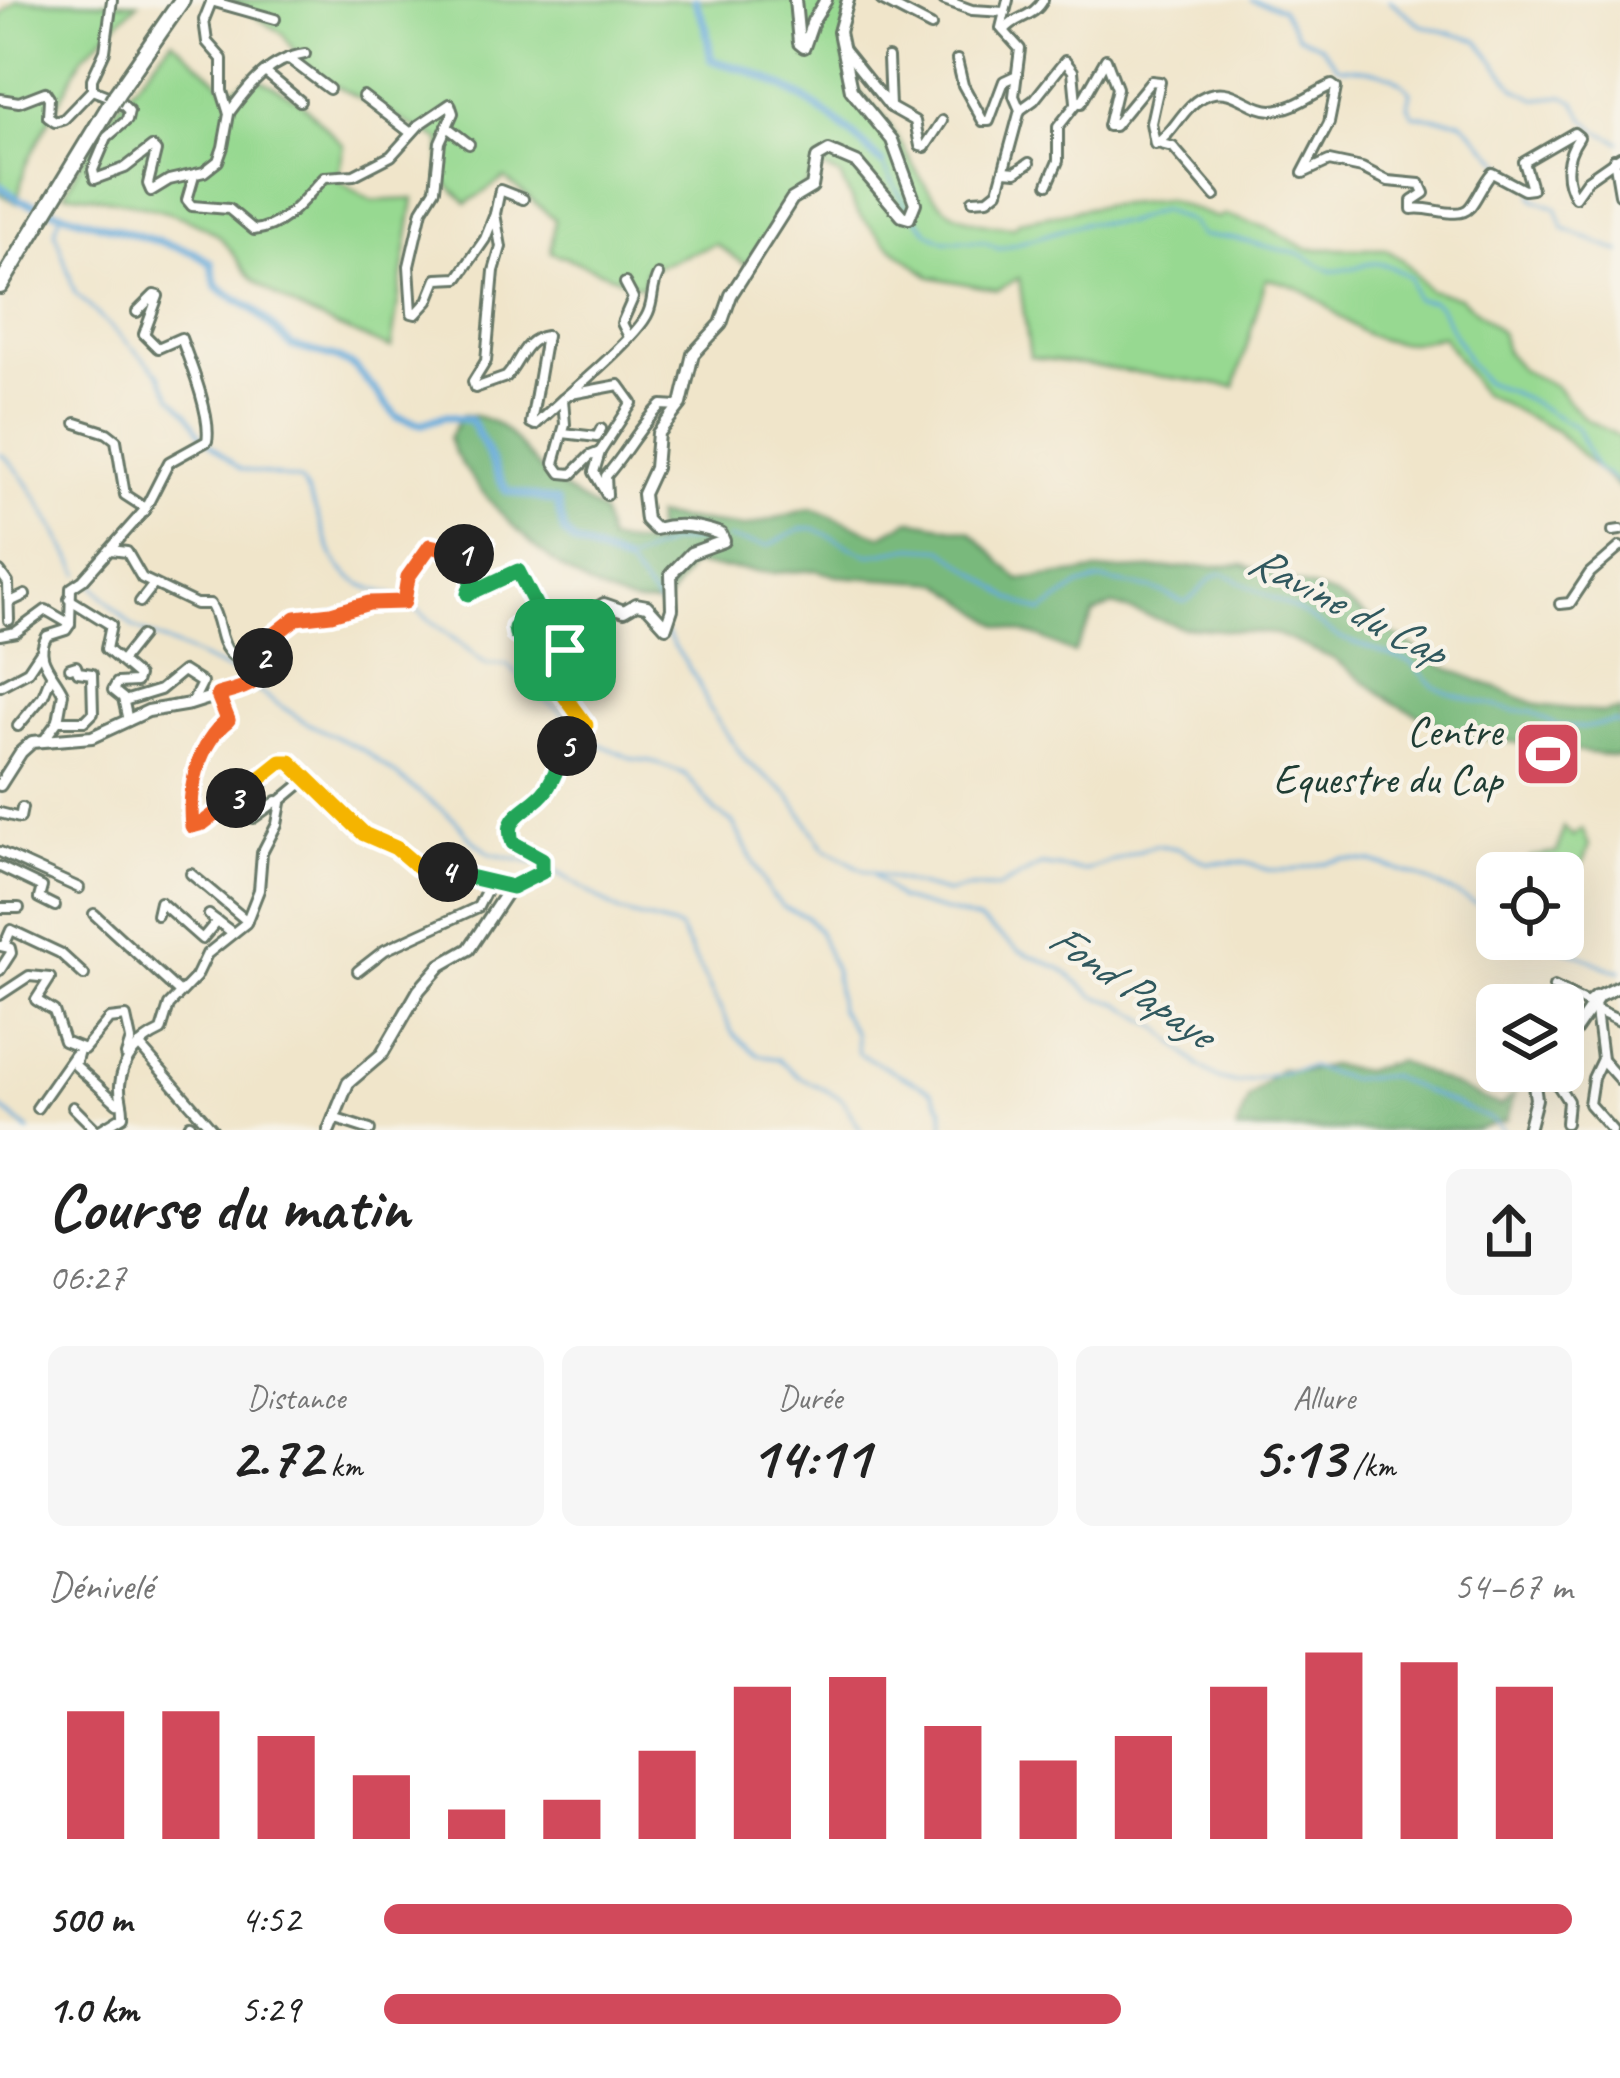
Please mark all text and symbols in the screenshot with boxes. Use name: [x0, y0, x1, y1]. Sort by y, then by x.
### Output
pin: 1: [434, 524, 494, 584]
water label: Ravine du Cap: [1239, 532, 1460, 681]
text: 1: [457, 533, 471, 575]
pin: [514, 599, 616, 701]
icon: arrive: [532, 617, 598, 683]
pin: 2: [233, 628, 293, 688]
text: 2: [256, 637, 270, 679]
place label: Centre Equestre du Cap: [1273, 705, 1505, 806]
pin: 5: [537, 716, 597, 776]
sports icon: Centre Equestre du Cap: [1513, 719, 1583, 789]
text: 5: [560, 725, 574, 767]
pin: 3: [206, 768, 266, 828]
text: 3: [229, 777, 243, 819]
pin: 4: [418, 842, 478, 902]
text: 4: [441, 851, 455, 893]
map controls: [1476, 852, 1584, 1092]
button: locate: [1476, 852, 1584, 960]
water label: Fond Papaye: [1038, 909, 1230, 1065]
button: layers: [1476, 984, 1584, 1092]
text: Course du matin: [48, 1166, 409, 1249]
button: share: [1446, 1169, 1572, 1295]
text: 06:27: [48, 1253, 126, 1302]
text: Distance: [247, 1377, 345, 1419]
text: Durée: [778, 1377, 842, 1419]
text: Allure: [1293, 1377, 1355, 1419]
text: 2.72: [230, 1419, 322, 1495]
text: 14:11: [750, 1419, 870, 1495]
text: 5:13: [1252, 1419, 1344, 1495]
text: km: [322, 1445, 362, 1487]
text: /km: [1344, 1445, 1396, 1487]
text: Dénivelé: [48, 1562, 153, 1611]
text: 54–67 m: [1453, 1562, 1572, 1611]
text: 500 m: [48, 1895, 132, 1944]
text: 4:52: [240, 1895, 300, 1944]
text: 1.0 km: [48, 1985, 139, 2034]
text: 5:29: [240, 1985, 300, 2034]

